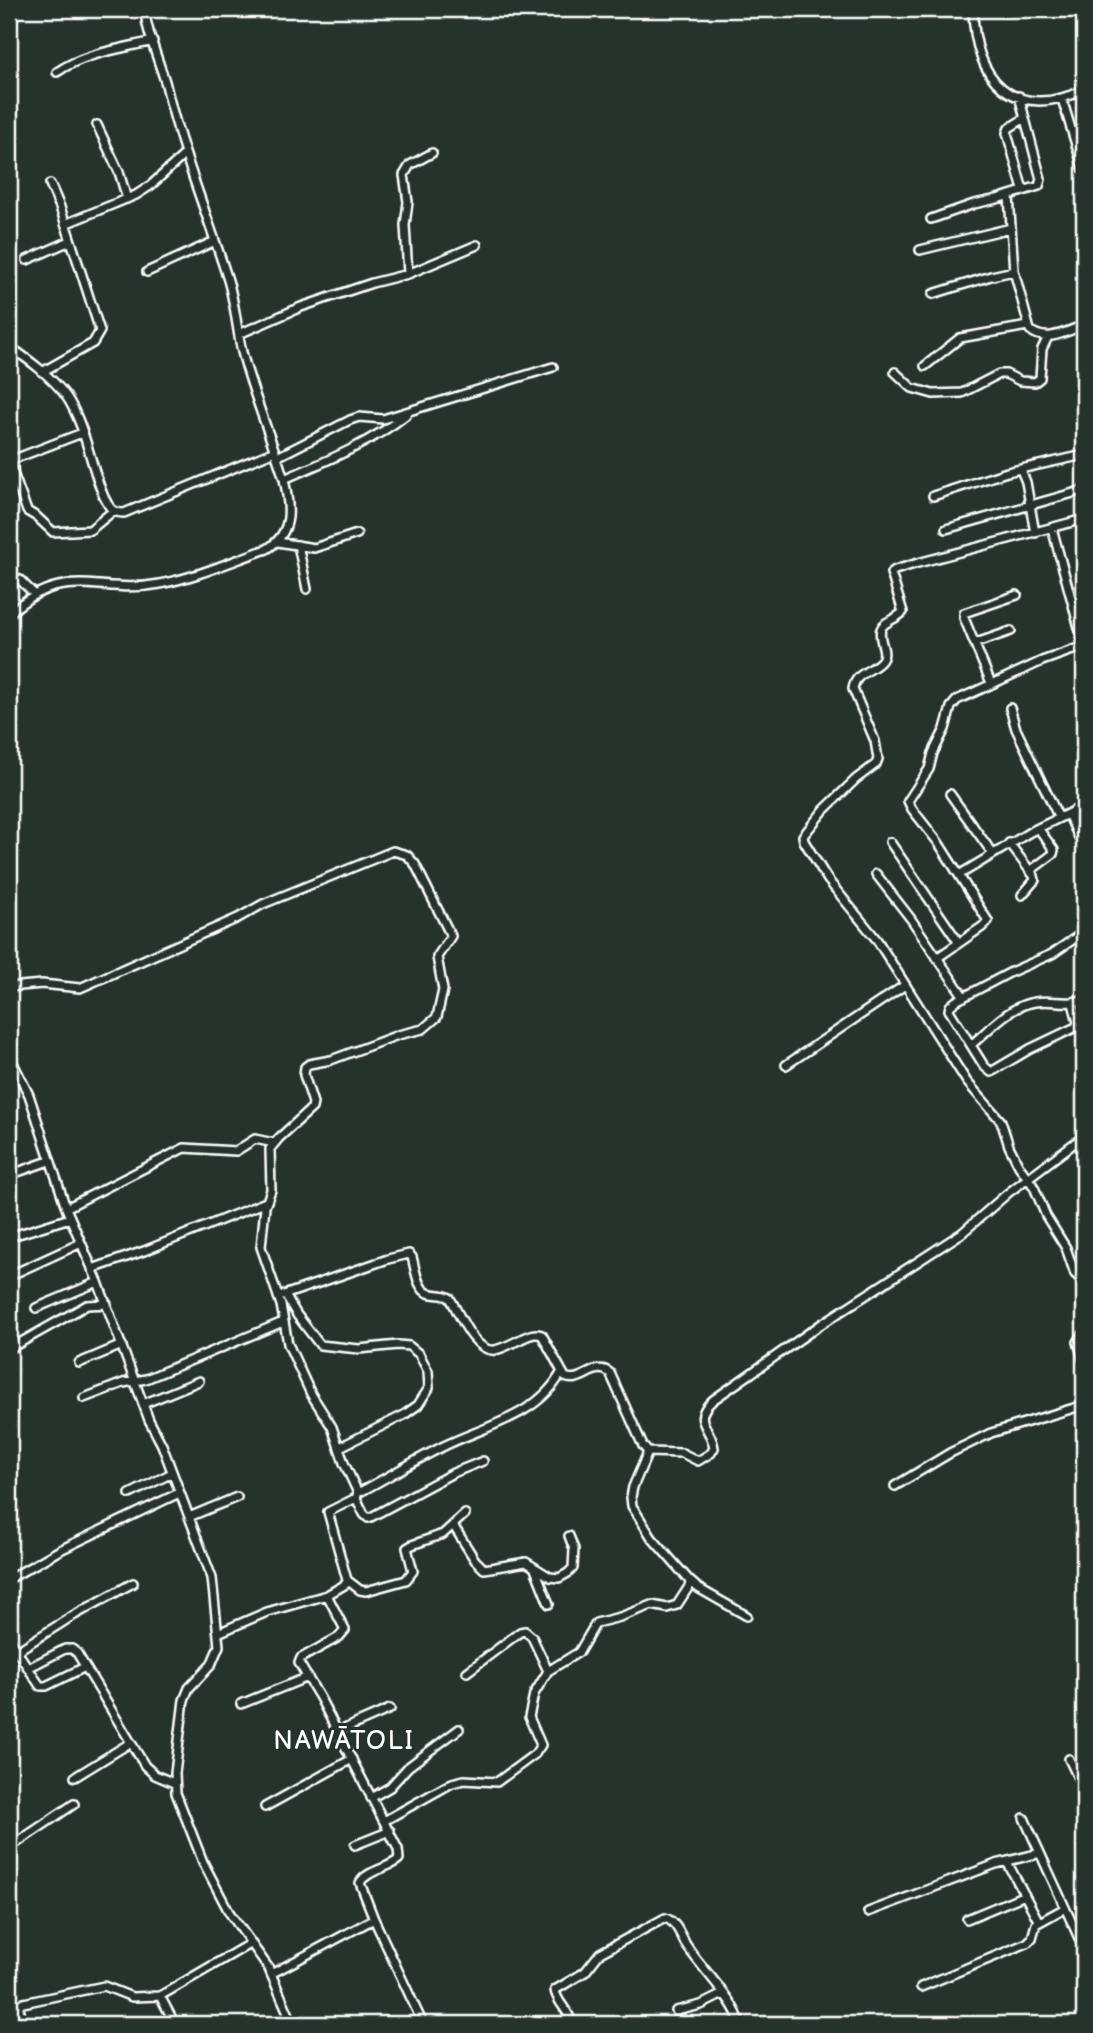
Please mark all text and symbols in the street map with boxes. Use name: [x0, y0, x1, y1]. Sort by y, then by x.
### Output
district label: NAWĀTOLI: [273, 1725, 415, 1757]

